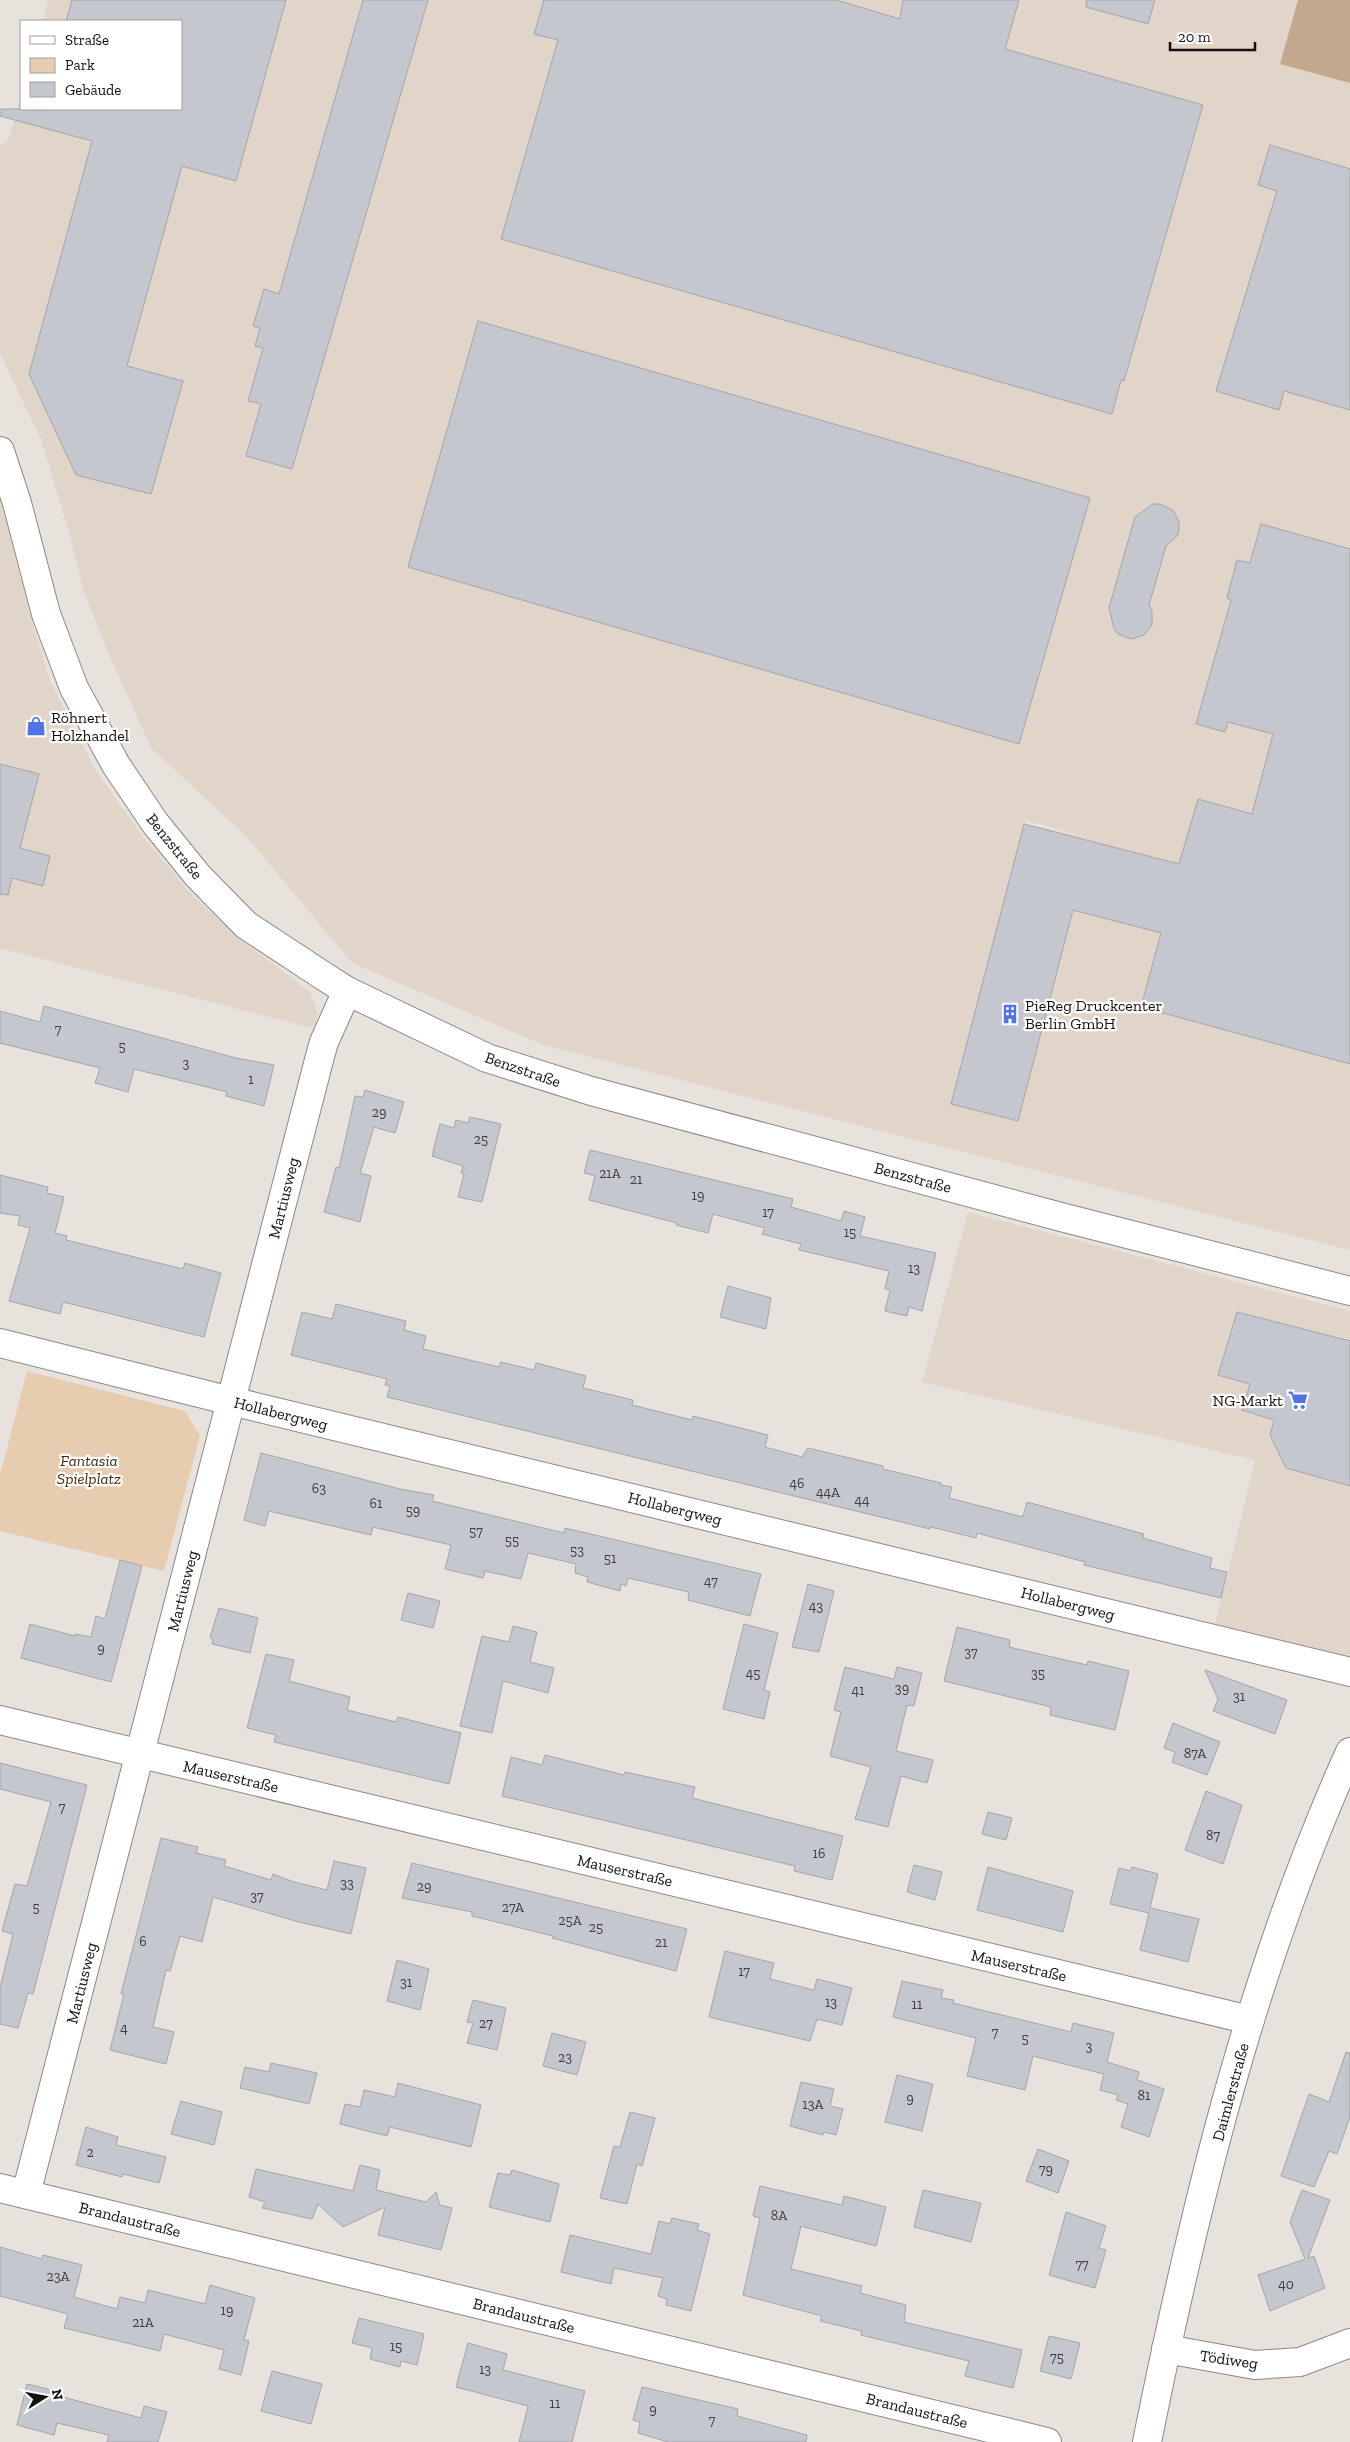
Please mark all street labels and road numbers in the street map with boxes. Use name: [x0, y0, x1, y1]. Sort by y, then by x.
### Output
street label: Benzstraße: [142, 810, 207, 883]
street label: Benzstraße: [482, 1048, 563, 1091]
street label: Martiusweg: [264, 1155, 303, 1241]
street label: Benzstraße: [872, 1158, 954, 1197]
street label: Hollabergweg: [232, 1393, 330, 1434]
street label: Hollabergweg: [626, 1488, 724, 1529]
street label: Martiusweg: [163, 1548, 202, 1634]
street label: Hollabergweg: [1019, 1583, 1117, 1624]
street label: Mauserstraße: [181, 1756, 280, 1797]
street label: Mauserstraße: [575, 1850, 674, 1891]
street label: Martiusweg: [62, 1940, 101, 2026]
street label: Mauserstraße: [969, 1945, 1068, 1986]
street label: Daimlerstraße: [1208, 2041, 1253, 2143]
street label: Brandaustraße: [77, 2198, 183, 2241]
street label: Brandaustraße: [471, 2294, 577, 2337]
street label: Tödiweg: [1199, 2346, 1259, 2373]
street label: Brandaustraße: [864, 2389, 970, 2432]

